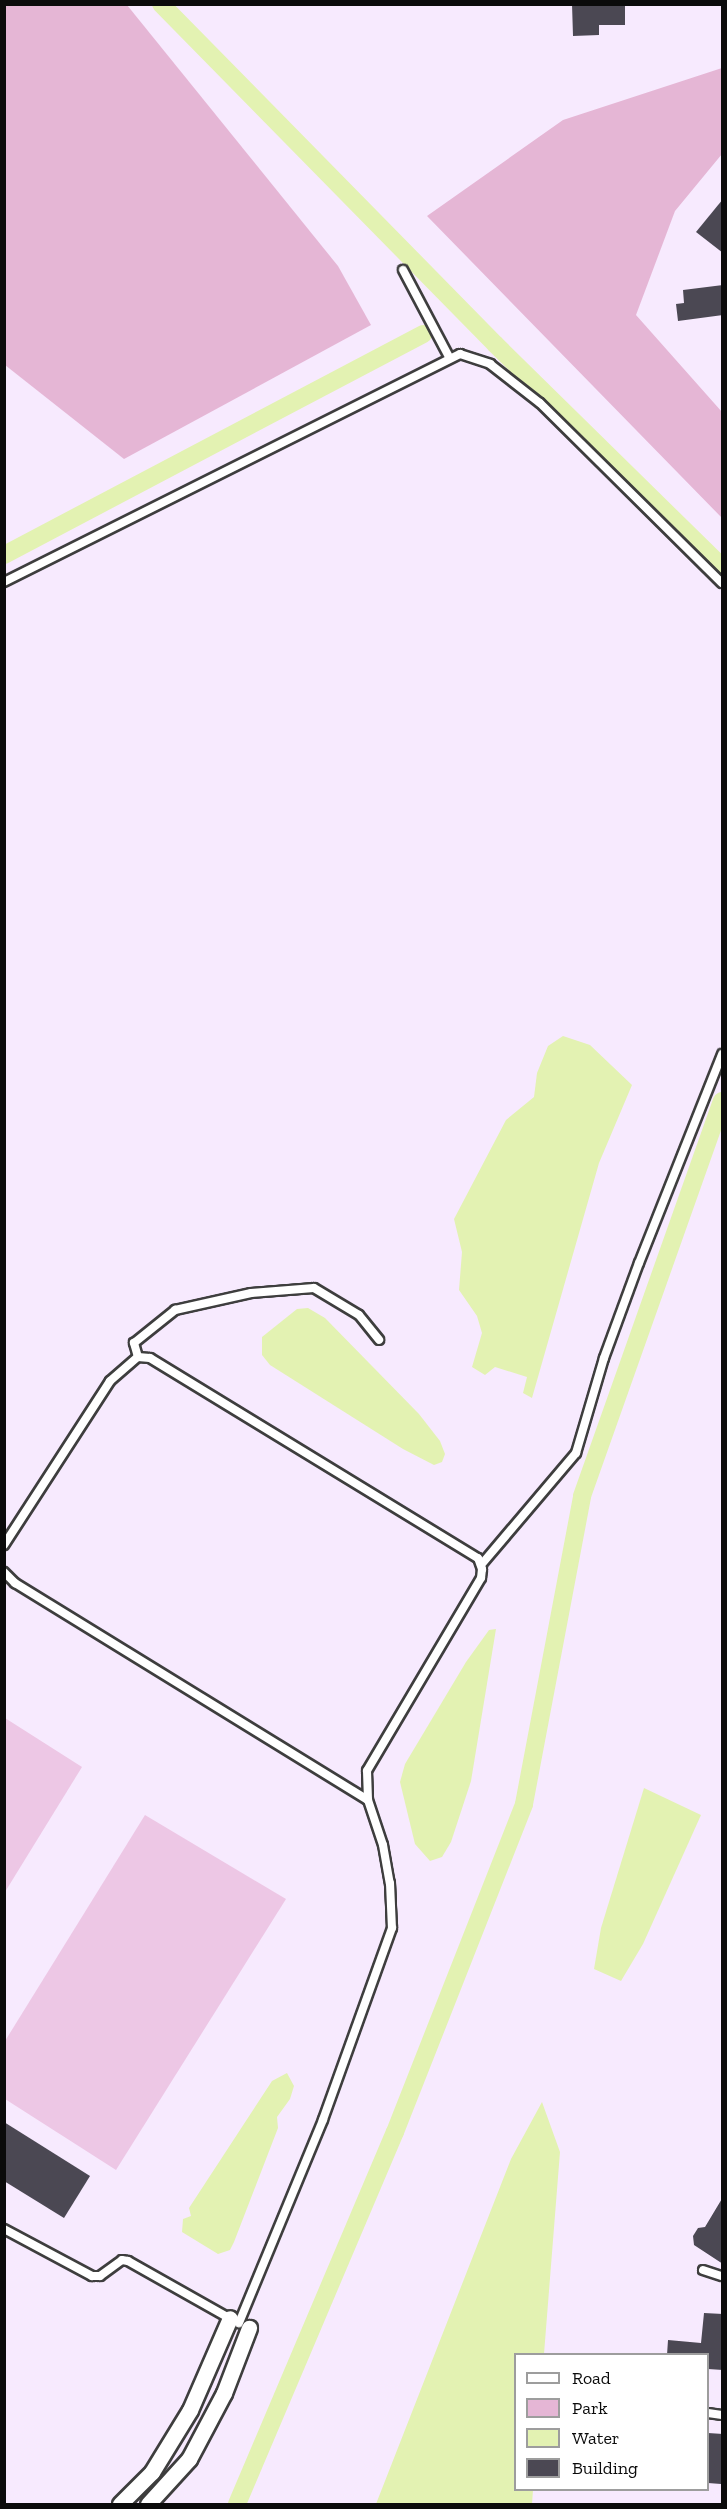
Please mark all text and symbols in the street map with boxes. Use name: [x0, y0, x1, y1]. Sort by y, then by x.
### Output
legend: [514, 2353, 709, 2491]
text: Road: [572, 2367, 611, 2389]
text: Park: [572, 2397, 608, 2419]
text: Water: [572, 2427, 619, 2449]
text: Building: [572, 2457, 638, 2479]

